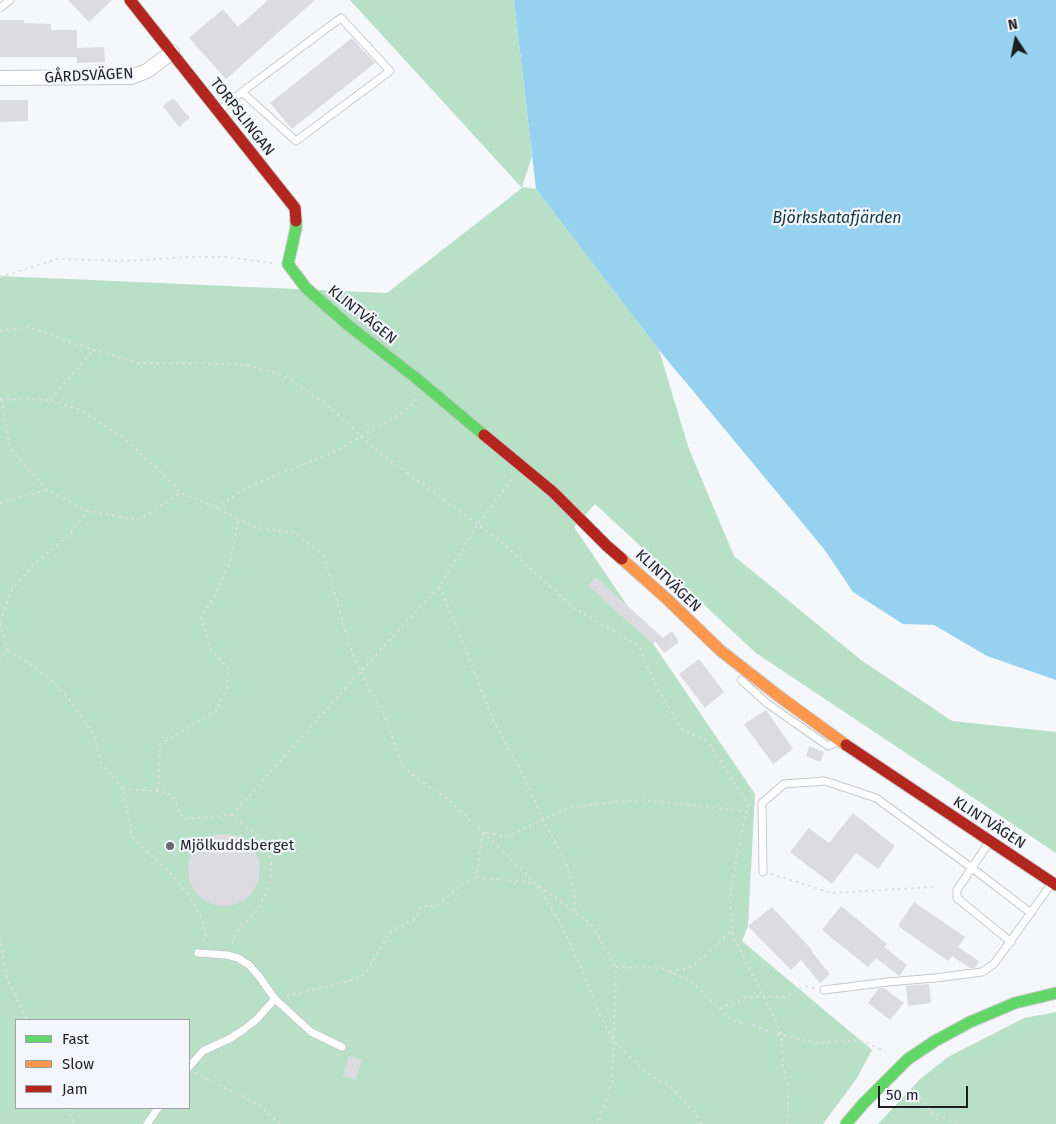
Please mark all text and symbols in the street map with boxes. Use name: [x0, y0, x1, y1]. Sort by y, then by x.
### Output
north arrow: [991, 15, 1041, 65]
text: N: [1007, 16, 1019, 34]
street label: GÅRDSVÄGEN: [44, 65, 134, 87]
street label: TORPSLINGAN: [206, 75, 278, 159]
water label: Björkskatafjärden: [772, 209, 902, 229]
street label: KLINTVÄGEN: [324, 282, 400, 348]
street label: KLINTVÄGEN: [631, 546, 705, 616]
street label: KLINTVÄGEN: [949, 793, 1029, 853]
place label: Mjölkuddsberget: [180, 837, 294, 855]
marker: Mjölkuddsberget: [164, 840, 176, 852]
legend: [15, 1019, 190, 1109]
text: Fast: [62, 1030, 89, 1048]
text: Slow: [62, 1055, 94, 1073]
scale bar: [881, 1076, 971, 1108]
text: Jam: [62, 1080, 88, 1098]
text: 50 m: [886, 1086, 919, 1104]

